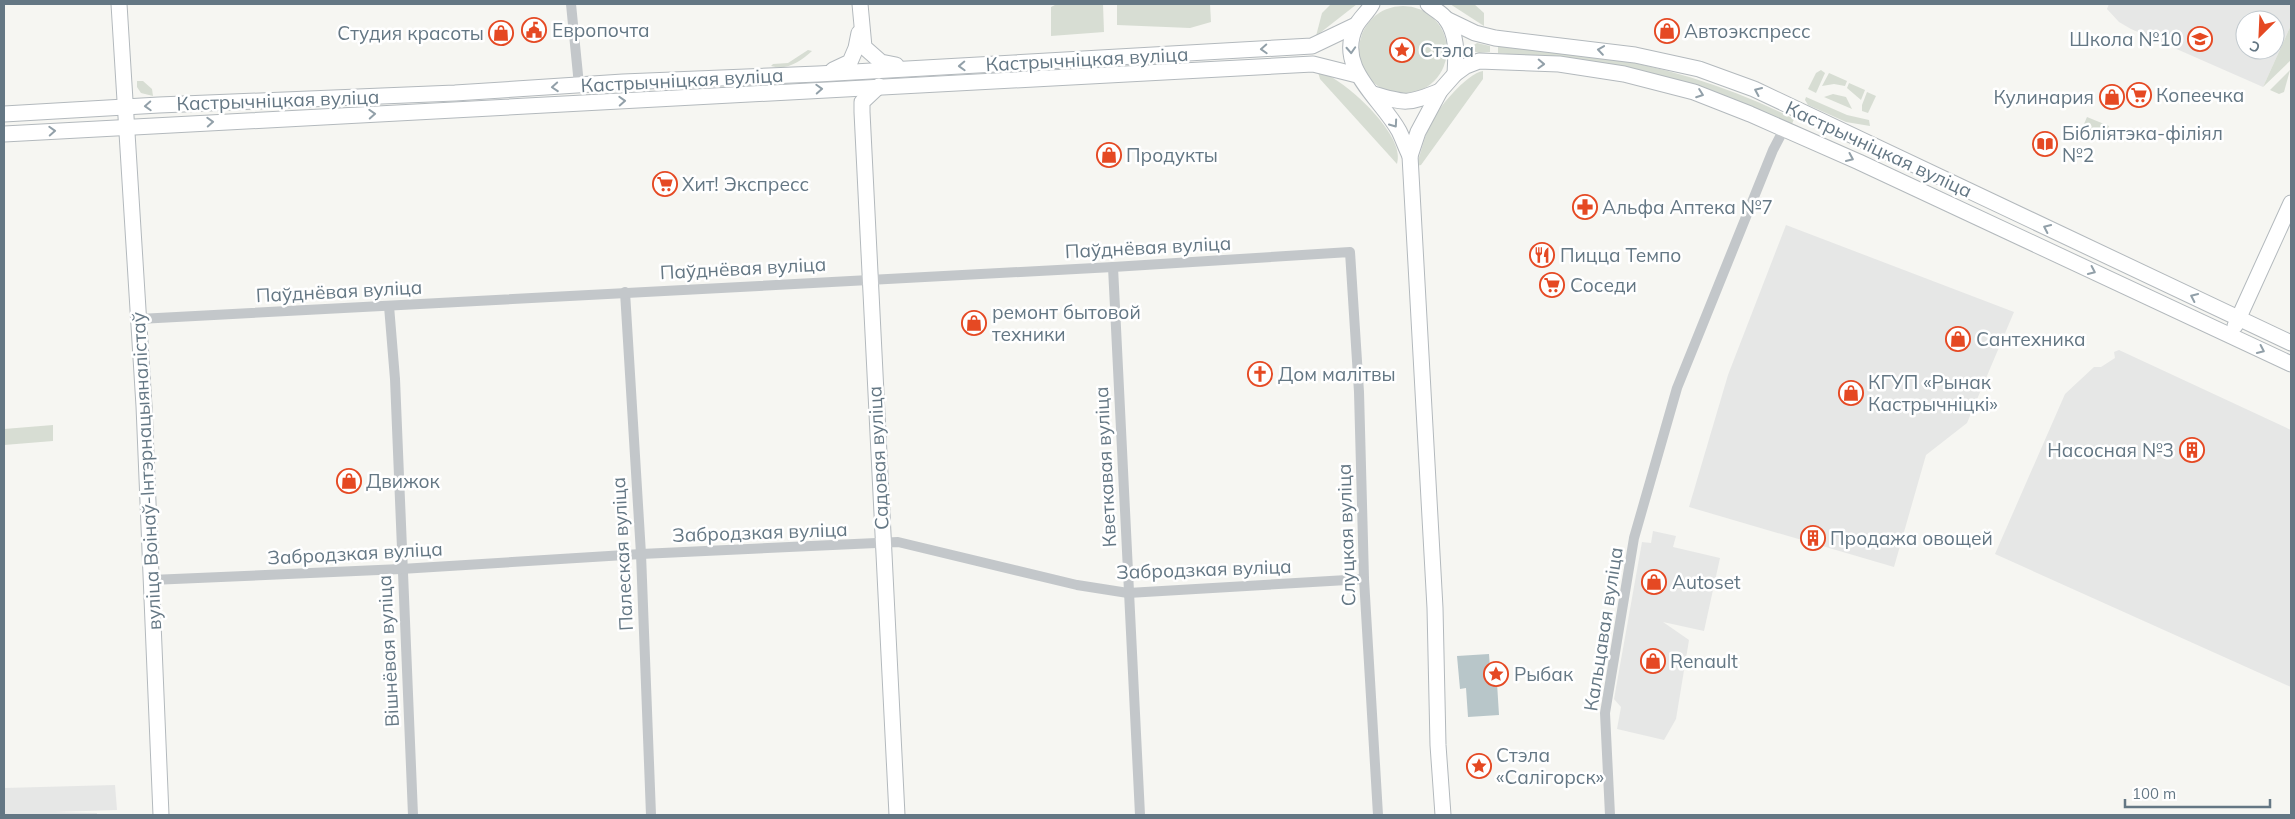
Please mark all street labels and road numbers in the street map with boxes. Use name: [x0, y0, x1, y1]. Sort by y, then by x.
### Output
street label: Кастрычніцкая вуліца: [985, 42, 1189, 76]
street label: Кастрычніцкая вуліца: [580, 63, 784, 97]
street label: Кастрычніцкая вуліца: [176, 84, 380, 116]
street label: Кастрычніцкая вуліца: [1782, 95, 1976, 203]
street label: Паўднёвая вуліца: [1064, 231, 1232, 263]
street label: Паўднёвая вуліца: [659, 252, 827, 284]
street label: Паўднёвая вуліца: [255, 275, 423, 307]
street label: вуліца Воінаў-Інтэрнацыяналістаў: [126, 311, 166, 631]
street label: Садовая вуліца: [862, 385, 894, 531]
street label: Кветкавая вуліца: [1089, 386, 1121, 548]
street label: Слуцкая вуліца: [1332, 463, 1360, 607]
street label: Палеская вуліца: [606, 476, 638, 632]
street label: Забродзкая вуліца: [672, 517, 848, 547]
street label: Забродзкая вуліца: [267, 536, 443, 570]
street label: Кальцавая вуліца: [1578, 545, 1628, 713]
street label: Забродзкая вуліца: [1116, 554, 1292, 584]
street label: Вішнёвая вуліца: [372, 574, 404, 728]

